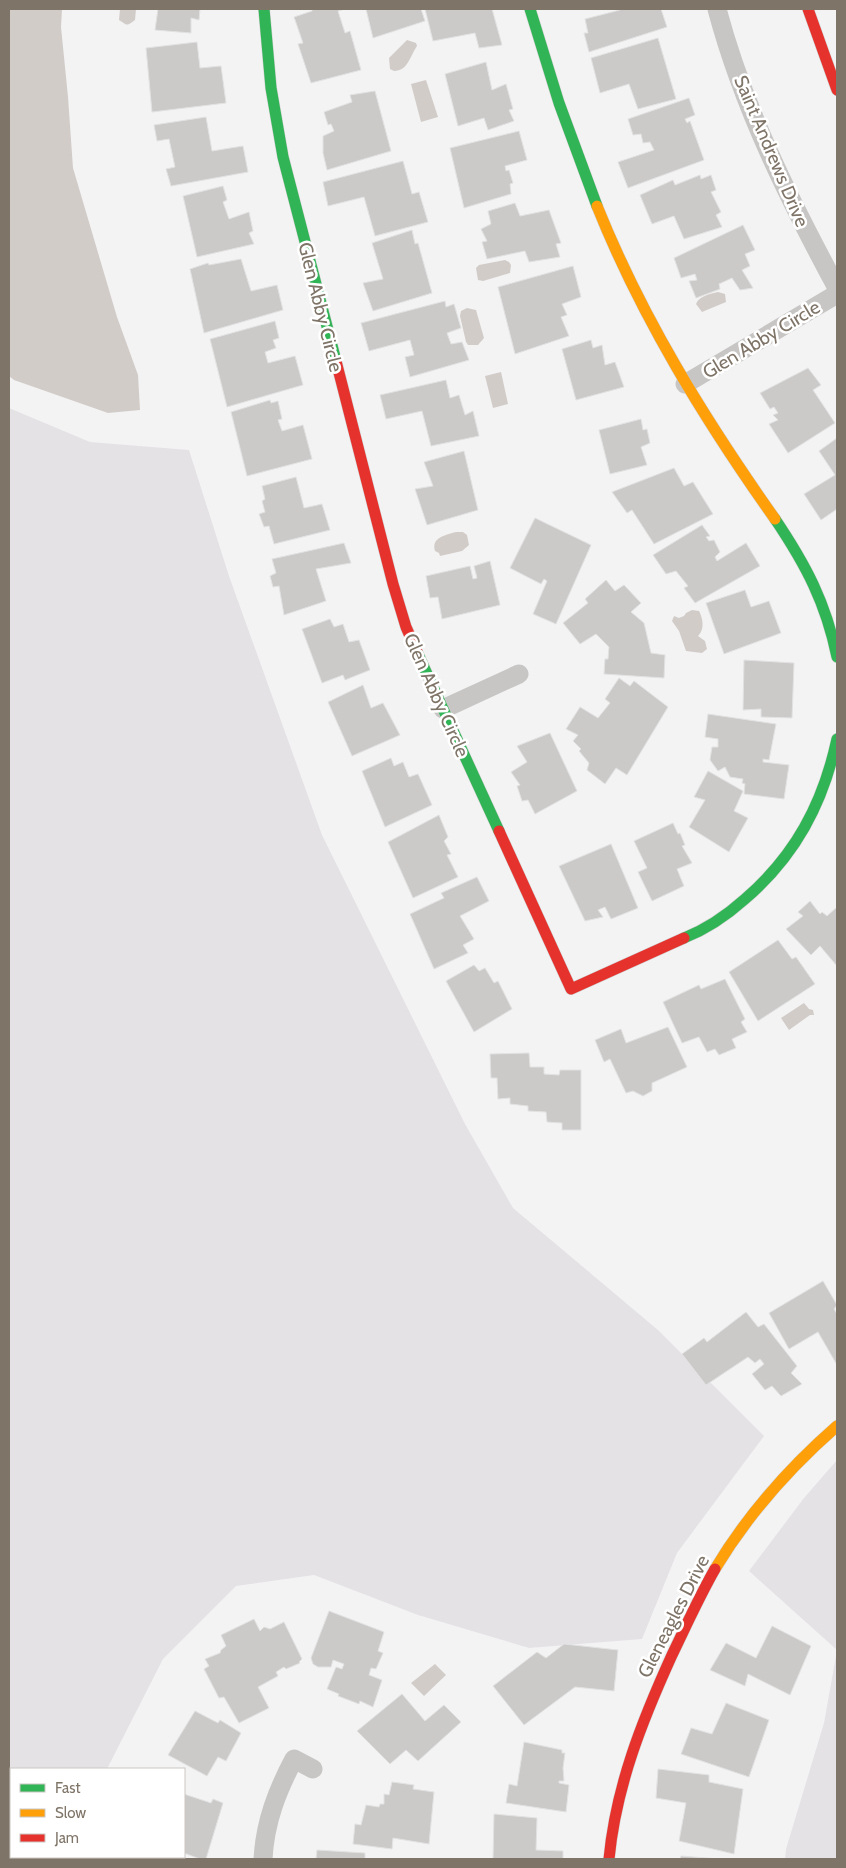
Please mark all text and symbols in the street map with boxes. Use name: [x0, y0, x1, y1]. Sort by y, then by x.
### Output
street label: Saint Andrews Drive: [729, 72, 814, 231]
street label: Glen Abby Circle: [293, 240, 348, 375]
street label: Glen Abby Circle: [698, 295, 824, 384]
street label: Glen Abby Circle: [399, 630, 474, 761]
street label: Gleneagles Drive: [633, 1551, 714, 1681]
legend: [10, 1768, 185, 1858]
text: Fast: [55, 1779, 80, 1797]
text: Slow: [55, 1804, 86, 1822]
text: Jam: [54, 1829, 79, 1847]

